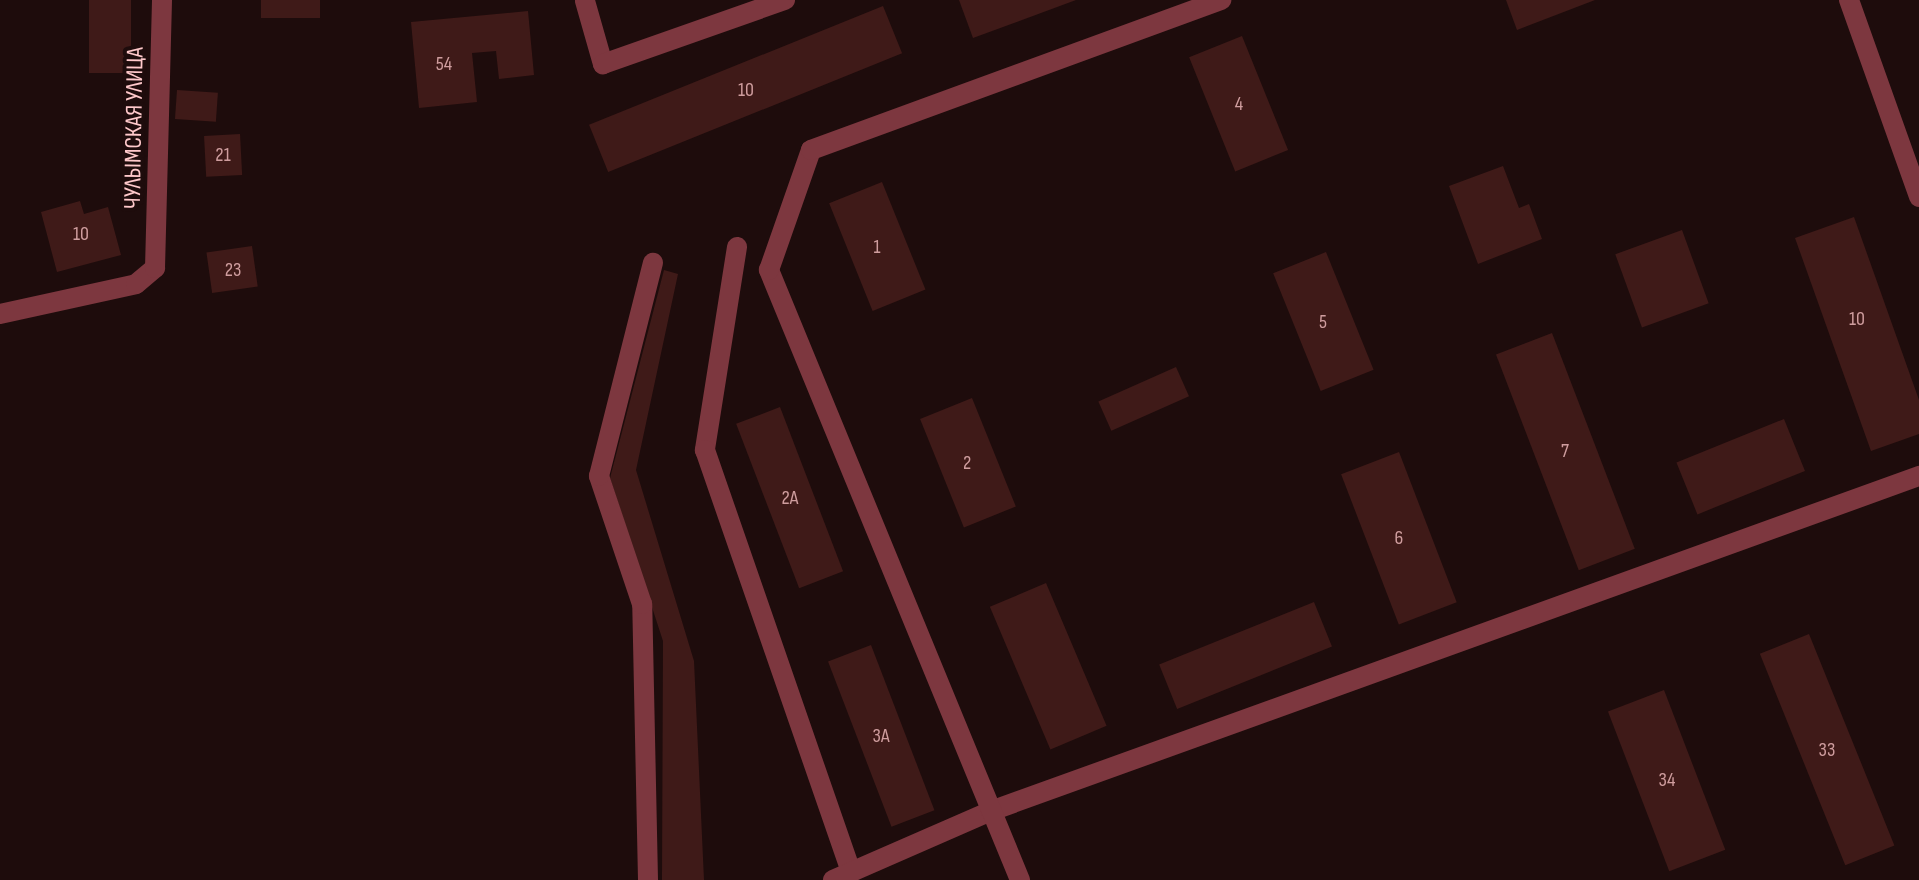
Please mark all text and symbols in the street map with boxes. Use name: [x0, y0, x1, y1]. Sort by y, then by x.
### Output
street label: ЧУЛЫМСКАЯ УЛИЦА: [118, 47, 150, 209]
house number: 54: [436, 52, 452, 76]
house number: 10: [738, 78, 754, 102]
house number: 4: [1235, 92, 1243, 116]
house number: 21: [215, 143, 231, 167]
house number: 10: [73, 222, 89, 246]
house number: 1: [874, 235, 880, 259]
house number: 23: [225, 258, 241, 282]
house number: 10: [1849, 307, 1865, 331]
house number: 5: [1319, 310, 1327, 334]
house number: 7: [1561, 439, 1569, 463]
house number: 2: [963, 451, 971, 475]
house number: 2А: [782, 486, 798, 510]
house number: 6: [1395, 526, 1403, 550]
house number: 3А: [873, 724, 889, 748]
house number: 33: [1819, 738, 1835, 762]
house number: 34: [1659, 768, 1675, 792]

